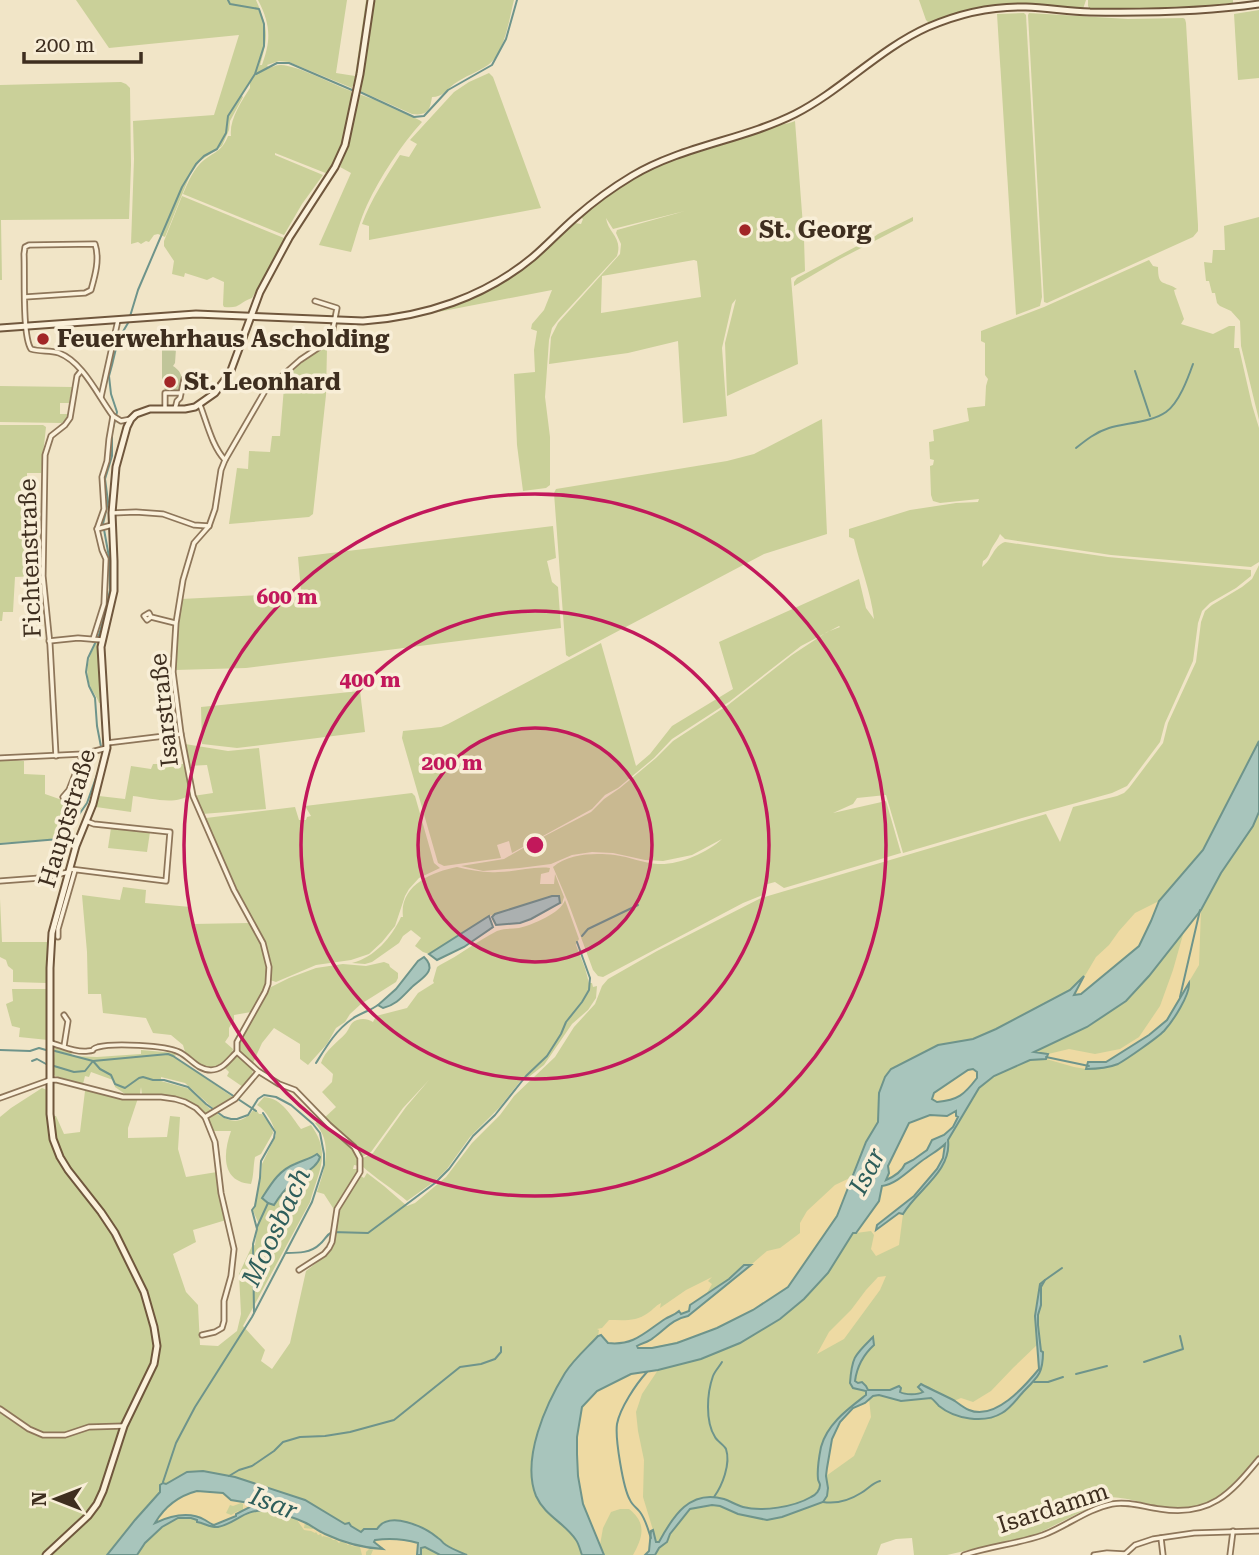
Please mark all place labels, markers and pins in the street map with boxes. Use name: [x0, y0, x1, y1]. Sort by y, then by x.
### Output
place label: St. Georg: [759, 216, 872, 244]
marker: St. Georg: [737, 222, 753, 238]
place label: Feuerwehrhaus Ascholding: [57, 325, 390, 353]
marker: Feuerwehrhaus Ascholding: [35, 331, 51, 347]
place label: St. Leonhard: [184, 368, 341, 396]
marker: St. Leonhard: [162, 374, 178, 390]
centre of rings: [523, 833, 547, 857]

